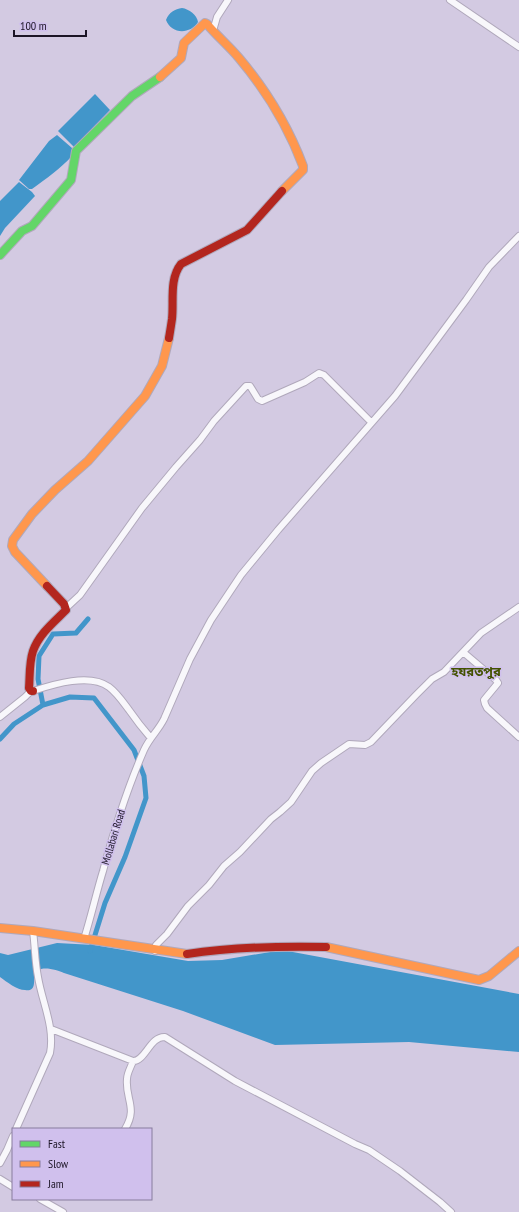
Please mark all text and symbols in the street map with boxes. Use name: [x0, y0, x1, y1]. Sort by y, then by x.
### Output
scale bar: [14, 12, 86, 38]
text: 100 m: [20, 18, 47, 33]
district label: হযরতপুর: [450, 663, 501, 680]
street label: Mollabari Road: [98, 807, 128, 866]
legend: [12, 1128, 152, 1200]
text: Fast: [48, 1136, 66, 1151]
text: Slow: [48, 1156, 69, 1171]
text: Jam: [47, 1176, 64, 1191]

